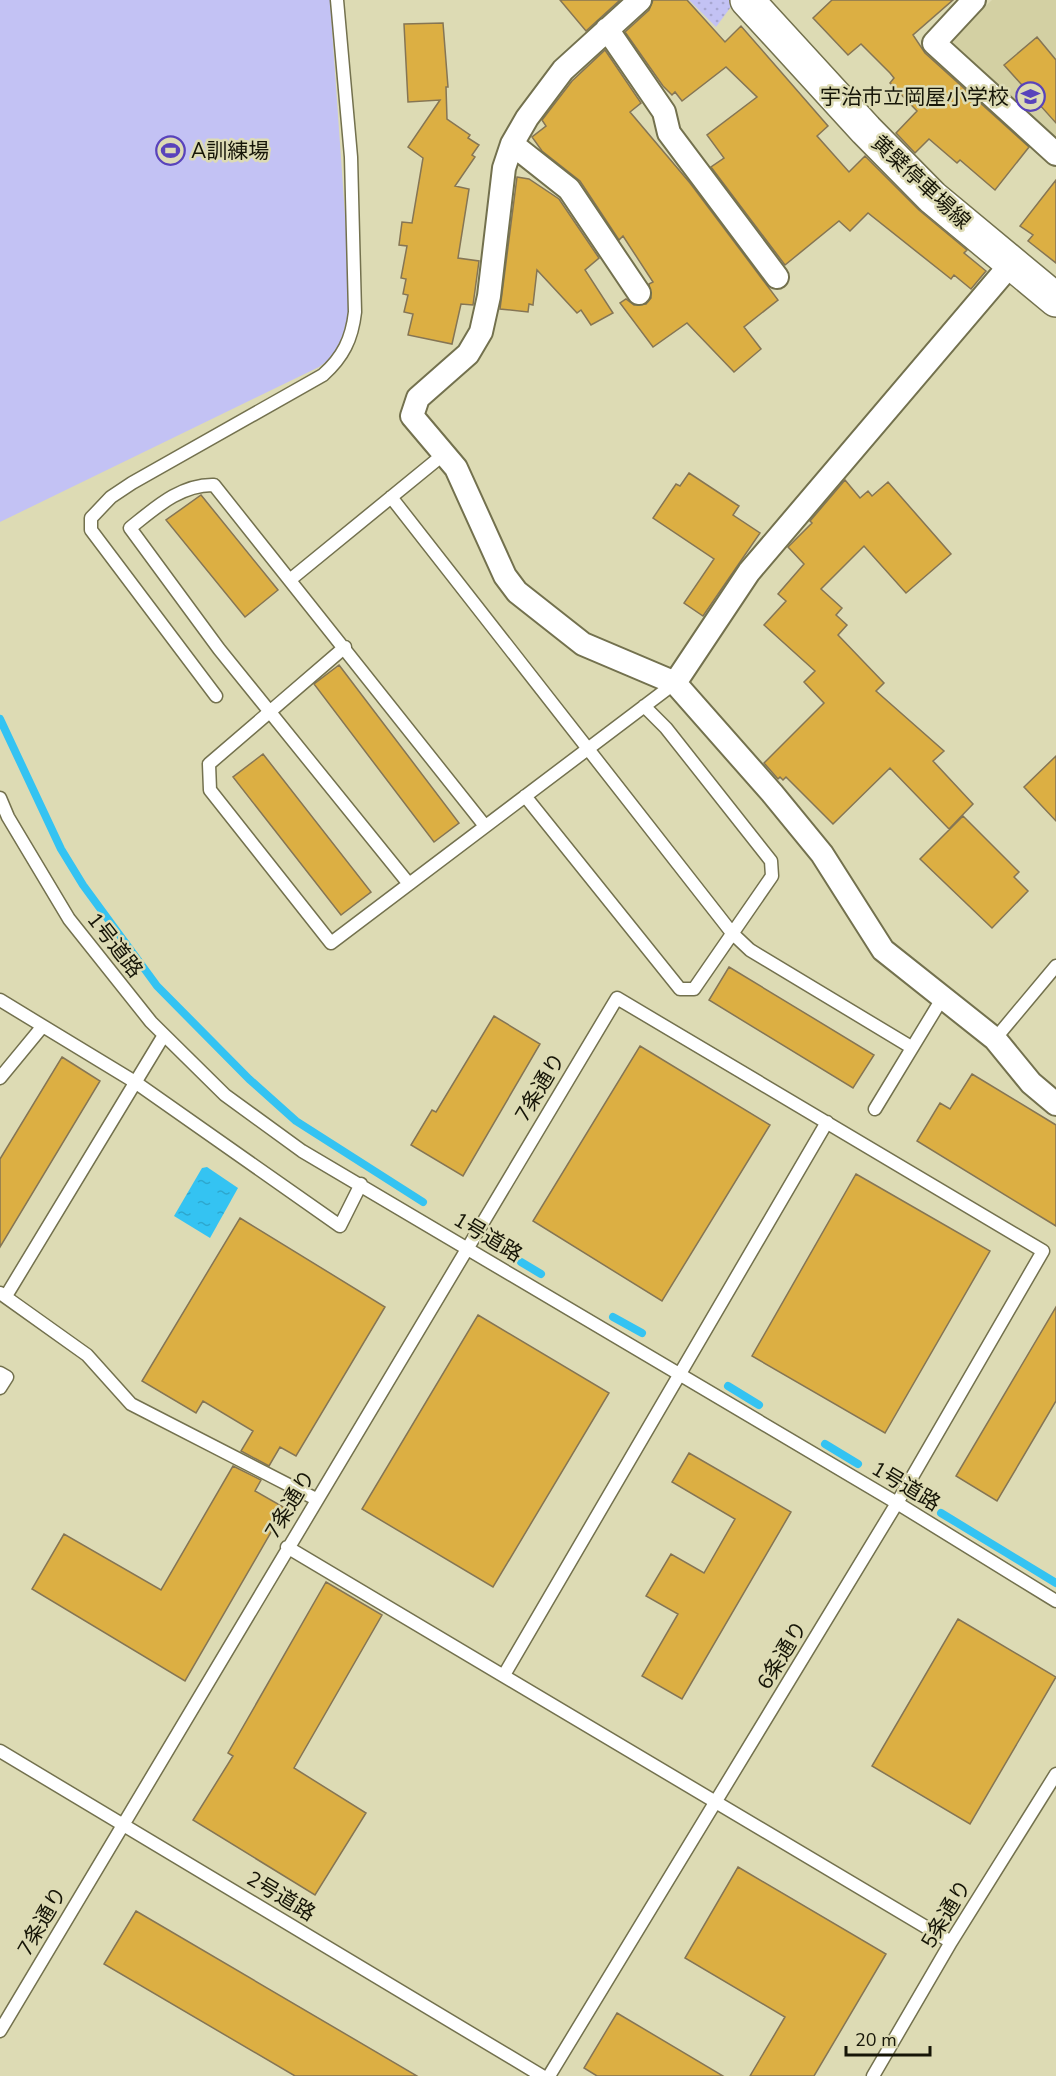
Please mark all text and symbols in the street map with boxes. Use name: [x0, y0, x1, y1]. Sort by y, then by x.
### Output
school or university icon: 宇治市立岡屋小学校: [1014, 81, 1046, 113]
place label: 宇治市立岡屋小学校: [820, 83, 1009, 111]
street label: 黄檗停車場線: [865, 129, 977, 235]
sports icon: A訓練場: [154, 135, 186, 167]
place label: A訓練場: [191, 137, 269, 165]
street label: 1号道路: [81, 907, 149, 983]
street label: 7条通り: [509, 1047, 571, 1127]
street label: 1号道路: [448, 1206, 528, 1268]
street label: 1号道路: [866, 1455, 946, 1517]
street label: 7条通り: [259, 1464, 321, 1544]
street label: 6条通り: [751, 1615, 813, 1695]
street label: 2号道路: [241, 1865, 321, 1927]
street label: 5条通り: [915, 1874, 977, 1954]
street label: 7条通り: [11, 1881, 73, 1961]
scale bar: [846, 2019, 930, 2057]
text: 20 m: [855, 2028, 897, 2052]

